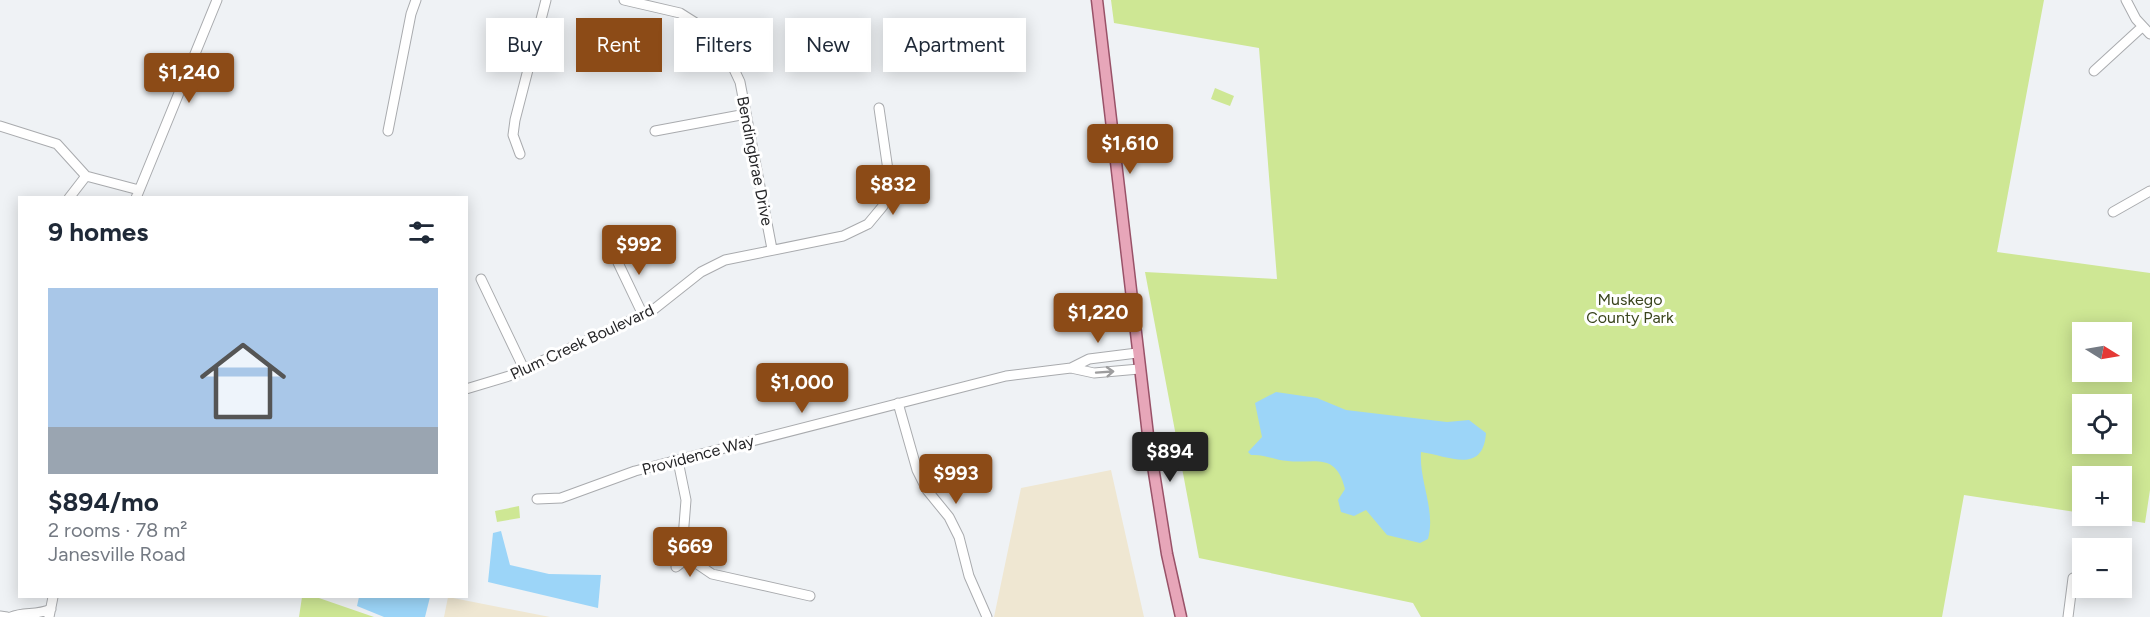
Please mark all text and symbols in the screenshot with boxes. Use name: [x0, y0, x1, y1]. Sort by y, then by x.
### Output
chip: Buy: [486, 18, 564, 72]
chip: Rent: [576, 18, 662, 72]
chip: Filters: [674, 18, 773, 72]
chip: New: [785, 18, 871, 72]
chip: Apartment: [883, 18, 1026, 72]
pin: $1,240: [140, 53, 238, 104]
text: $1,240: [158, 60, 220, 84]
street label: Bendingbrae Drive: [733, 95, 777, 228]
pin: $1,610: [1081, 124, 1179, 175]
text: $1,610: [1101, 131, 1159, 155]
pin: $832: [857, 165, 929, 216]
text: $832: [870, 172, 916, 196]
text: 9 homes: [48, 216, 148, 248]
icon: filters: [405, 216, 438, 249]
pin: $992: [603, 225, 675, 276]
text: $992: [616, 232, 662, 256]
park label: Muskego County Park: [1586, 290, 1674, 327]
pin: $1,220: [1049, 293, 1147, 344]
street label: Plum Creek Boulevard: [507, 300, 657, 384]
text: $1,220: [1068, 300, 1128, 324]
north arrow: [2072, 322, 2132, 382]
map controls: [2072, 322, 2132, 598]
icon: home: [189, 327, 297, 435]
pin: $1,000: [753, 363, 851, 414]
one-way arrow: [1094, 366, 1114, 377]
text: $1,000: [770, 370, 834, 394]
button: locate: [2072, 394, 2132, 454]
street label: Providence Way: [640, 431, 757, 479]
pin: $894: [1134, 432, 1206, 483]
text: $894: [1146, 439, 1194, 463]
pin: $993: [920, 454, 992, 505]
text: $993: [933, 461, 979, 485]
button: +: [2072, 466, 2132, 526]
text: $894/mo: [48, 486, 159, 518]
text: 2 rooms · 78 m²: [48, 518, 188, 542]
pin: $669: [654, 527, 726, 578]
text: $669: [667, 534, 713, 558]
button: −: [2072, 538, 2132, 598]
text: Janesville Road: [48, 542, 186, 566]

